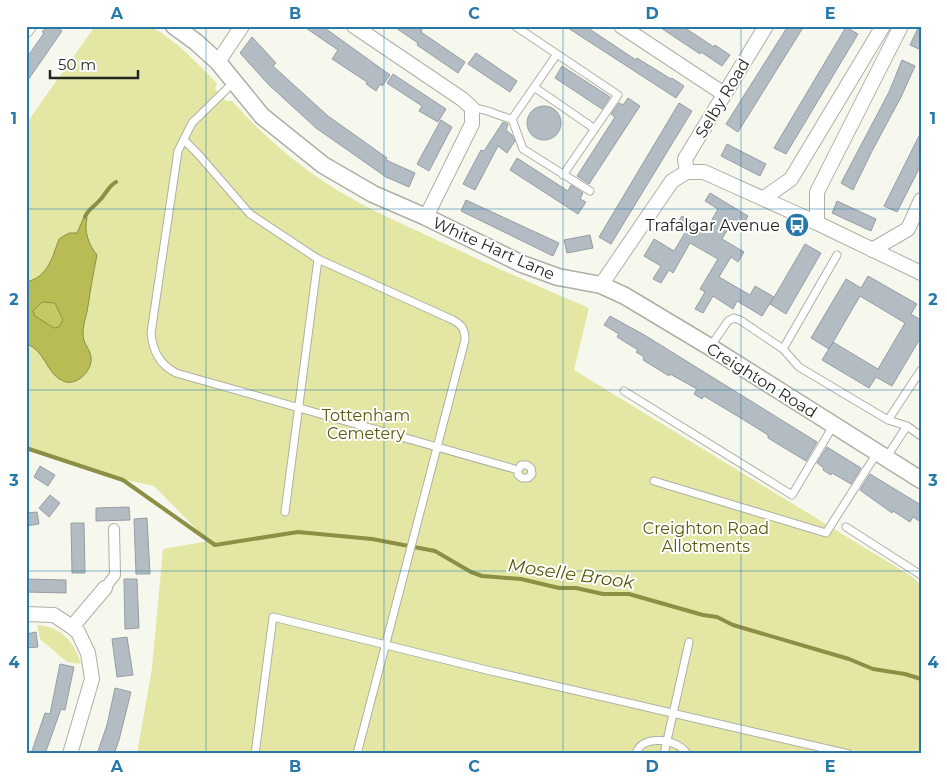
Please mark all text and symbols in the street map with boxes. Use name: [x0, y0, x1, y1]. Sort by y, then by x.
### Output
text: A: [110, 4, 124, 23]
text: B: [289, 4, 301, 23]
text: C: [468, 4, 480, 23]
text: D: [645, 4, 659, 23]
text: E: [825, 4, 835, 23]
scale bar: [50, 48, 138, 80]
text: 50 m: [58, 55, 96, 74]
street label: Selby Road: [691, 55, 754, 141]
text: 1: [11, 109, 17, 128]
text: 1: [930, 109, 936, 128]
bus stop icon: Trafalgar Avenue: [784, 212, 810, 238]
street label: White Hart Lane: [430, 213, 558, 284]
place label: Trafalgar Avenue: [645, 216, 780, 235]
text: 2: [9, 290, 19, 309]
text: 2: [928, 290, 938, 309]
street label: Creighton Road: [703, 339, 820, 422]
park label: Tottenham Cemetery: [322, 406, 410, 443]
text: 3: [8, 471, 19, 490]
text: 3: [927, 471, 938, 490]
park label: Creighton Road Allotments: [643, 519, 769, 556]
water label: Moselle Brook: [506, 554, 637, 594]
text: 4: [8, 653, 20, 672]
text: 4: [927, 653, 939, 672]
text: A: [110, 757, 124, 776]
text: B: [289, 757, 301, 776]
text: C: [468, 757, 480, 776]
text: D: [645, 757, 659, 776]
text: E: [825, 757, 835, 776]

